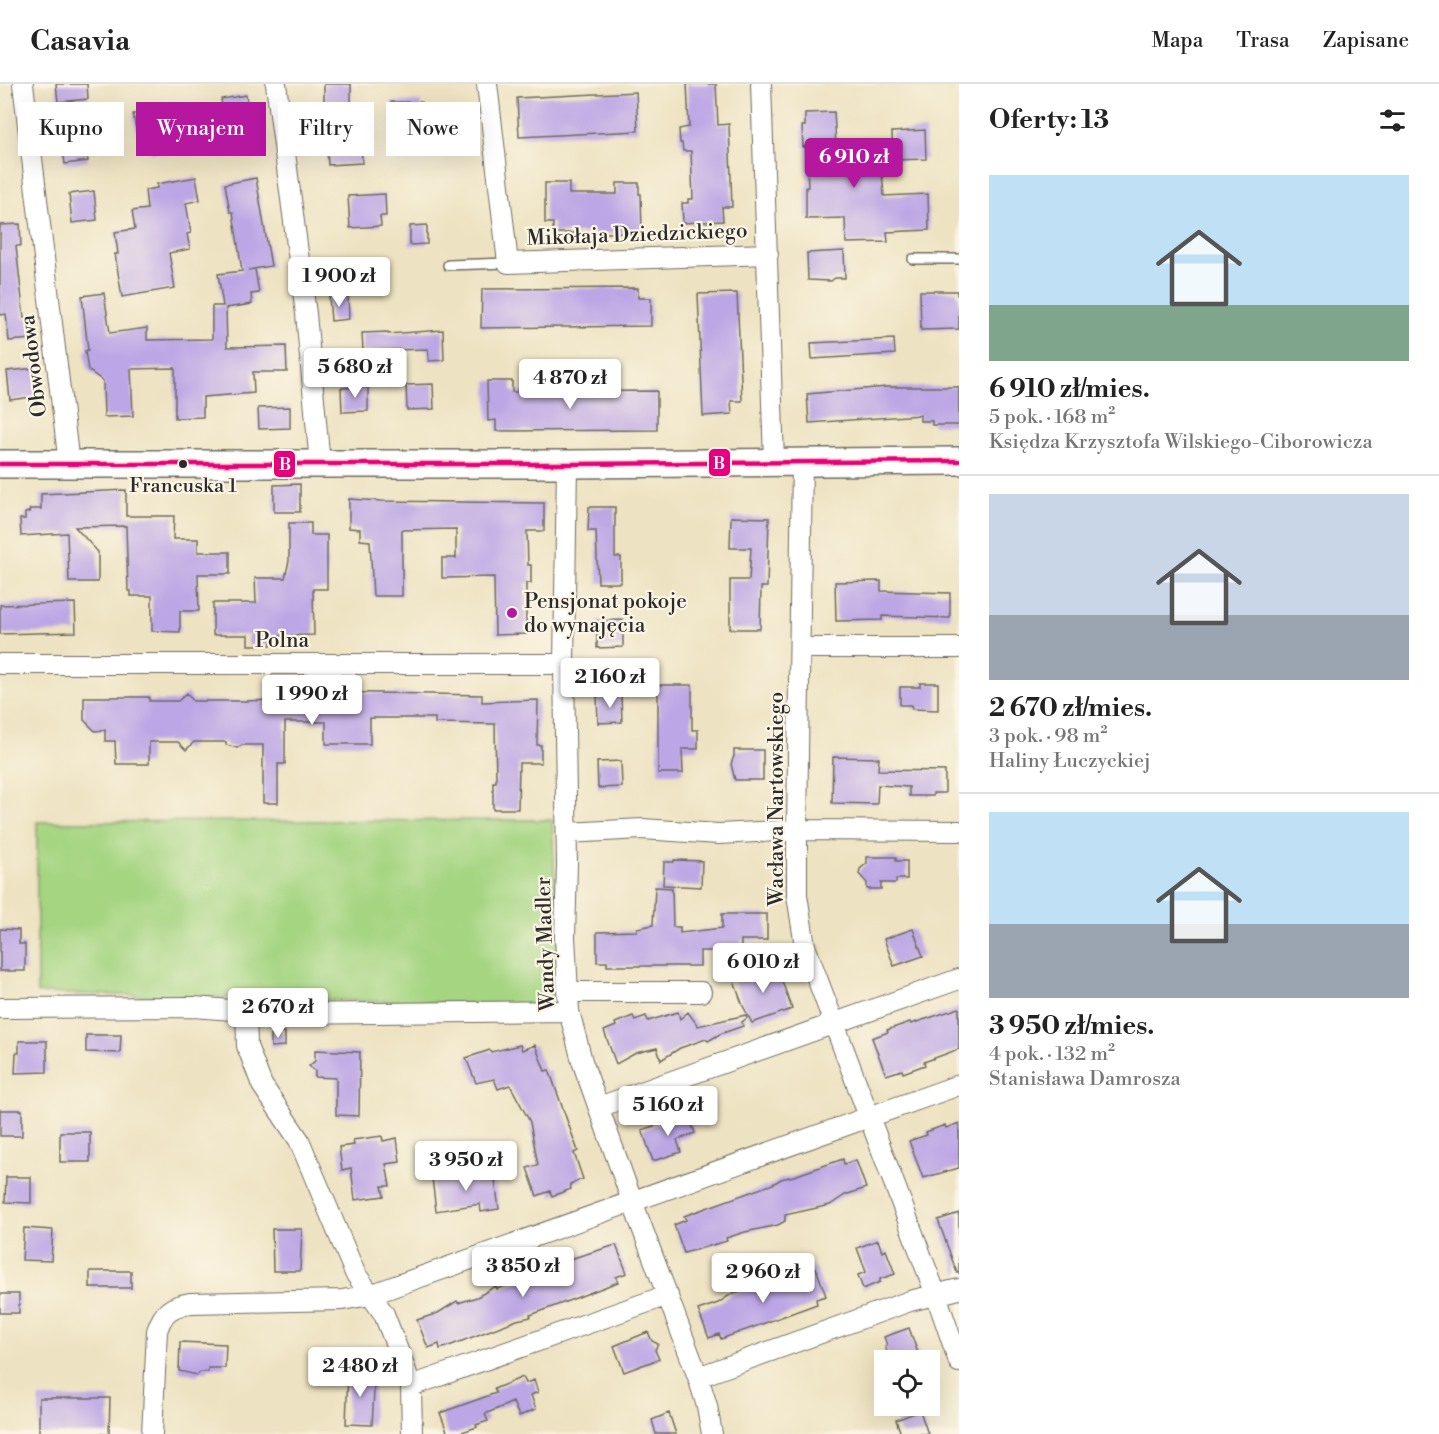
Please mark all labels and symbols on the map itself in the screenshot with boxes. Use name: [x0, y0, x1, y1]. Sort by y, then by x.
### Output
pin: 6 910 zł: [792, 138, 916, 189]
street label: Mikołaja Dziedzickiego: [526, 218, 748, 252]
pin: 1 900 zł: [277, 257, 401, 308]
street label: Obwodowa: [15, 313, 53, 419]
pin: 5 680 zł: [293, 348, 417, 399]
pin: 4 870 zł: [508, 359, 632, 410]
line badge: B: [708, 448, 731, 477]
line badge: B: [273, 450, 296, 478]
text: B: [713, 454, 725, 474]
text: B: [279, 455, 291, 475]
marker: Francuska 1: [177, 458, 189, 470]
place label: Francuska 1: [129, 474, 237, 499]
place label: Pensjonat pokoje do wynajęcia: [524, 589, 687, 639]
marker: Pensjonat pokoje do wynajęcia: [505, 606, 519, 620]
street label: Polna: [255, 628, 309, 654]
pin: 2 160 zł: [548, 658, 672, 709]
pin: 1 990 zł: [250, 675, 374, 726]
street label: Wacława Nartowskiego: [764, 692, 790, 907]
street label: Wandy Madler: [531, 876, 561, 1013]
pin: 6 010 zł: [701, 943, 825, 994]
pin: 2 670 zł: [216, 988, 340, 1039]
pin: 5 160 zł: [606, 1086, 730, 1137]
pin: 3 950 zł: [404, 1141, 528, 1192]
pin: 3 850 zł: [461, 1247, 585, 1298]
pin: 2 960 zł: [701, 1253, 825, 1304]
pin: 2 480 zł: [298, 1347, 422, 1398]

